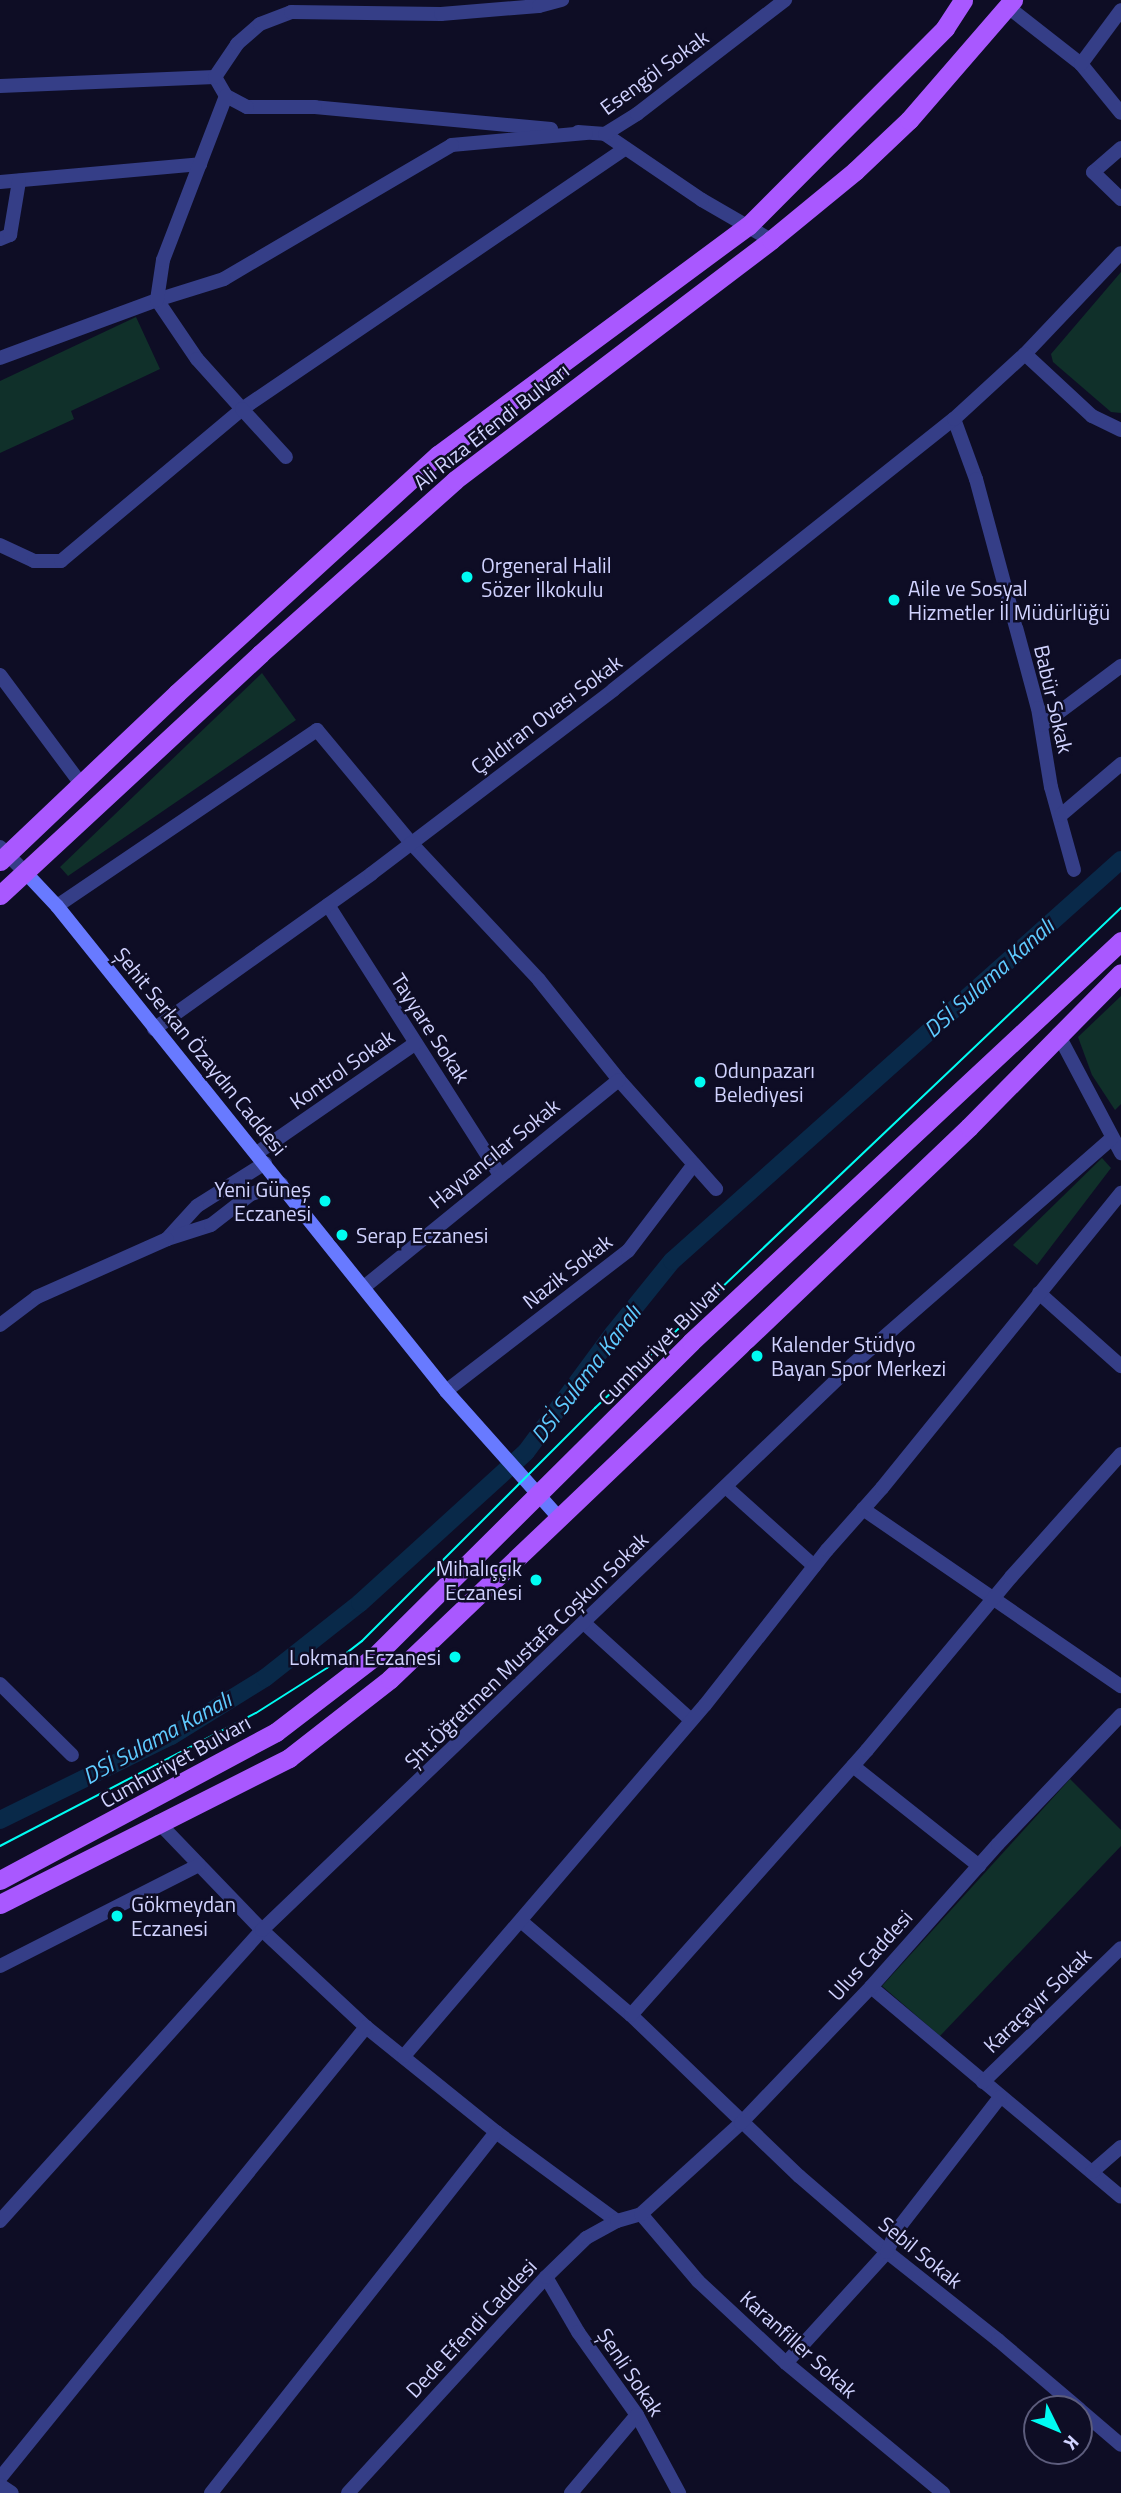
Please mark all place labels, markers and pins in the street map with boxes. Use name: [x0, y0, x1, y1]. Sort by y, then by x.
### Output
place label: Orgeneral Halil Sözer İlkokulu: [481, 552, 612, 602]
marker: Orgeneral Halil Sözer İlkokulu: [459, 569, 475, 585]
place label: Aile ve Sosyal Hizmetler İl Müdürlüğü: [908, 575, 1110, 625]
marker: Aile ve Sosyal Hizmetler İl Müdürlüğü: [886, 592, 902, 608]
place label: Odunpazarı Belediyesi: [714, 1057, 815, 1107]
marker: Odunpazarı Belediyesi: [692, 1074, 708, 1090]
place label: Yeni Güneş Eczanesi: [214, 1176, 311, 1226]
marker: Yeni Güneş Eczanesi: [317, 1193, 333, 1209]
place label: Serap Eczanesi: [356, 1222, 488, 1248]
marker: Serap Eczanesi: [334, 1227, 350, 1243]
place label: Kalender Stüdyo Bayan Spor Merkezi: [771, 1331, 946, 1381]
marker: Kalender Stüdyo Bayan Spor Merkezi: [749, 1348, 765, 1364]
place label: Mihalıççık Eczanesi: [436, 1555, 522, 1605]
marker: Mihalıççık Eczanesi: [528, 1572, 544, 1588]
place label: Lokman Eczanesi: [289, 1644, 441, 1670]
marker: Lokman Eczanesi: [447, 1649, 463, 1665]
place label: Gökmeydan Eczanesi: [131, 1891, 236, 1941]
marker: Gökmeydan Eczanesi: [109, 1908, 125, 1924]

